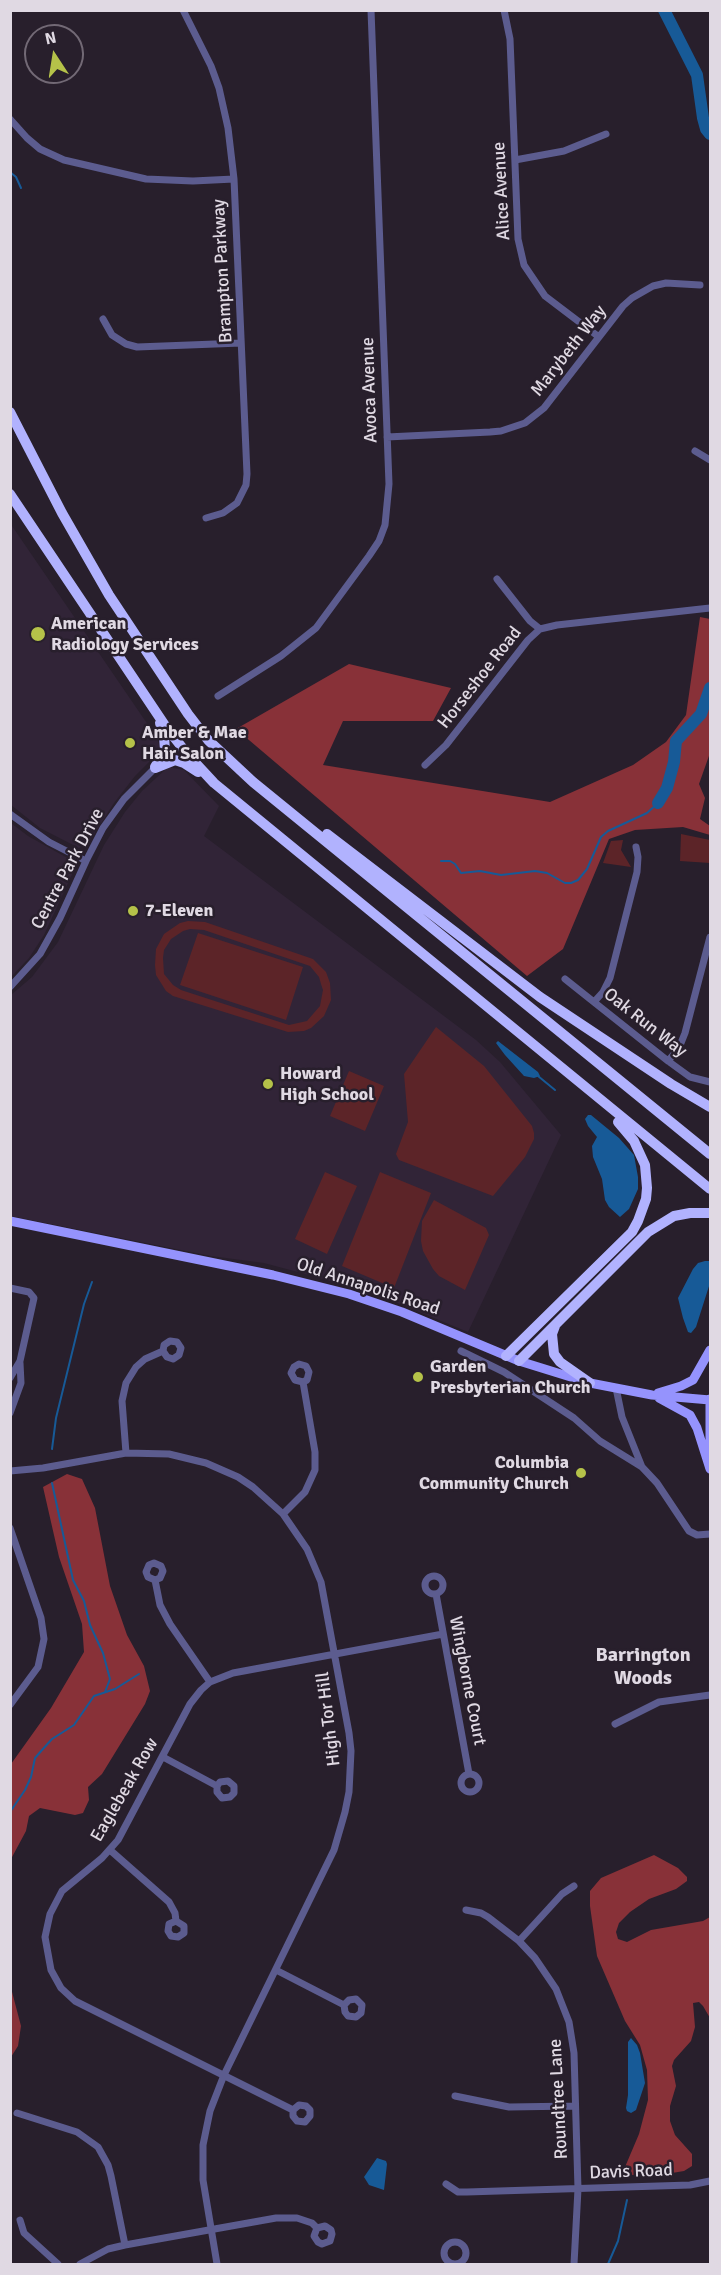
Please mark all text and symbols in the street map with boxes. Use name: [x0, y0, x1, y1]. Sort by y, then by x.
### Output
north arrow: [24, 24, 84, 84]
text: N: [43, 27, 58, 49]
street label: Alice Avenue: [489, 141, 515, 241]
street label: Brampton Parkway: [208, 198, 238, 344]
street label: Marybeth Way: [527, 301, 611, 401]
street label: Avoca Avenue: [357, 337, 383, 443]
place label: American Radiology Services: [51, 613, 199, 656]
street label: Horseshoe Road: [433, 623, 527, 733]
marker: American Radiology Services: [29, 625, 47, 643]
place label: Amber & Mae Hair Salon: [142, 722, 247, 764]
marker: Amber & Mae Hair Salon: [123, 736, 137, 750]
street label: Centre Park Drive: [27, 805, 109, 933]
place label: 7-Eleven: [145, 900, 213, 922]
marker: 7-Eleven: [126, 904, 140, 918]
street label: Oak Run Way: [599, 984, 691, 1062]
place label: Howard High School: [280, 1063, 374, 1106]
marker: Howard High School: [261, 1077, 275, 1091]
street label: Old Annapolis Road: [294, 1254, 442, 1320]
place label: Garden Presbyterian Church: [430, 1356, 591, 1398]
marker: Garden Presbyterian Church: [411, 1370, 425, 1384]
place label: Columbia Community Church: [419, 1452, 569, 1494]
marker: Columbia Community Church: [574, 1466, 588, 1480]
street label: Wingborne Court: [444, 1615, 490, 1747]
district label: Barrington Woods: [595, 1644, 691, 1691]
street label: High Tor Hill: [312, 1671, 346, 1767]
street label: Eaglebeak Row: [87, 1734, 163, 1846]
street label: Roundtree Lane: [545, 2038, 573, 2160]
street label: Davis Road: [589, 2160, 673, 2184]

